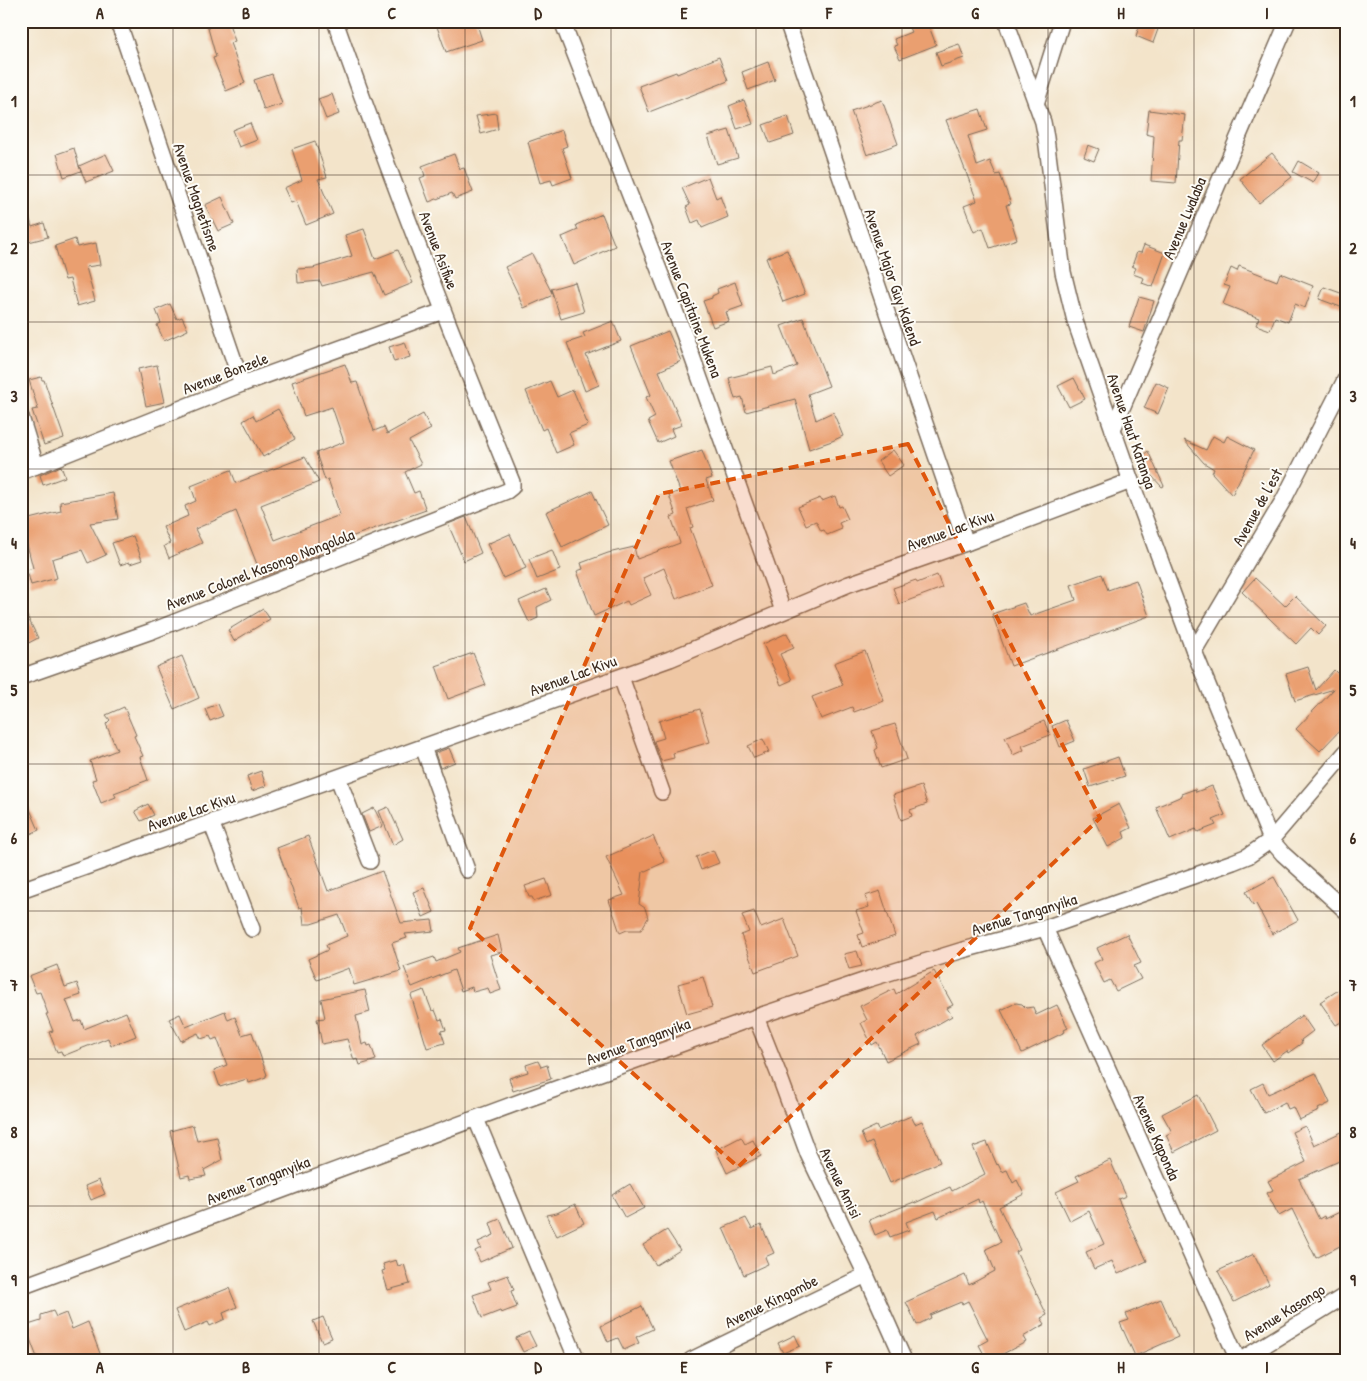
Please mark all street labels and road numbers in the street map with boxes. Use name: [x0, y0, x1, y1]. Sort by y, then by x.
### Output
street label: Avenue Magnetisme: [168, 140, 226, 255]
street label: Avenue Lwalaba: [1157, 174, 1211, 262]
street label: Avenue Major Guy Kalend: [859, 206, 927, 348]
street label: Avenue Asifiwe: [414, 208, 464, 293]
street label: Avenue Capitaine Mukena: [656, 237, 728, 381]
street label: Avenue Bonzele: [179, 346, 271, 399]
street label: Avenue Haut Katanga: [1102, 370, 1162, 492]
street label: Avenue de l'est: [1227, 464, 1288, 550]
street label: Avenue Lac Kivu: [903, 504, 997, 556]
street label: Avenue Colonel Kasongo Nongolola: [162, 523, 358, 615]
street label: Avenue Lac Kivu: [526, 649, 620, 701]
street label: Avenue Lac Kivu: [144, 786, 238, 836]
street label: Avenue Tanganyika: [969, 888, 1079, 940]
street label: Avenue Tanganyika: [583, 1012, 693, 1070]
street label: Avenue Kaponda: [1128, 1091, 1186, 1183]
street label: Avenue Amisi: [814, 1144, 868, 1222]
street label: Avenue Tanganyika: [203, 1150, 313, 1210]
street label: Avenue Kingombe: [721, 1269, 822, 1333]
street label: Avenue Kasongo: [1239, 1278, 1329, 1346]

